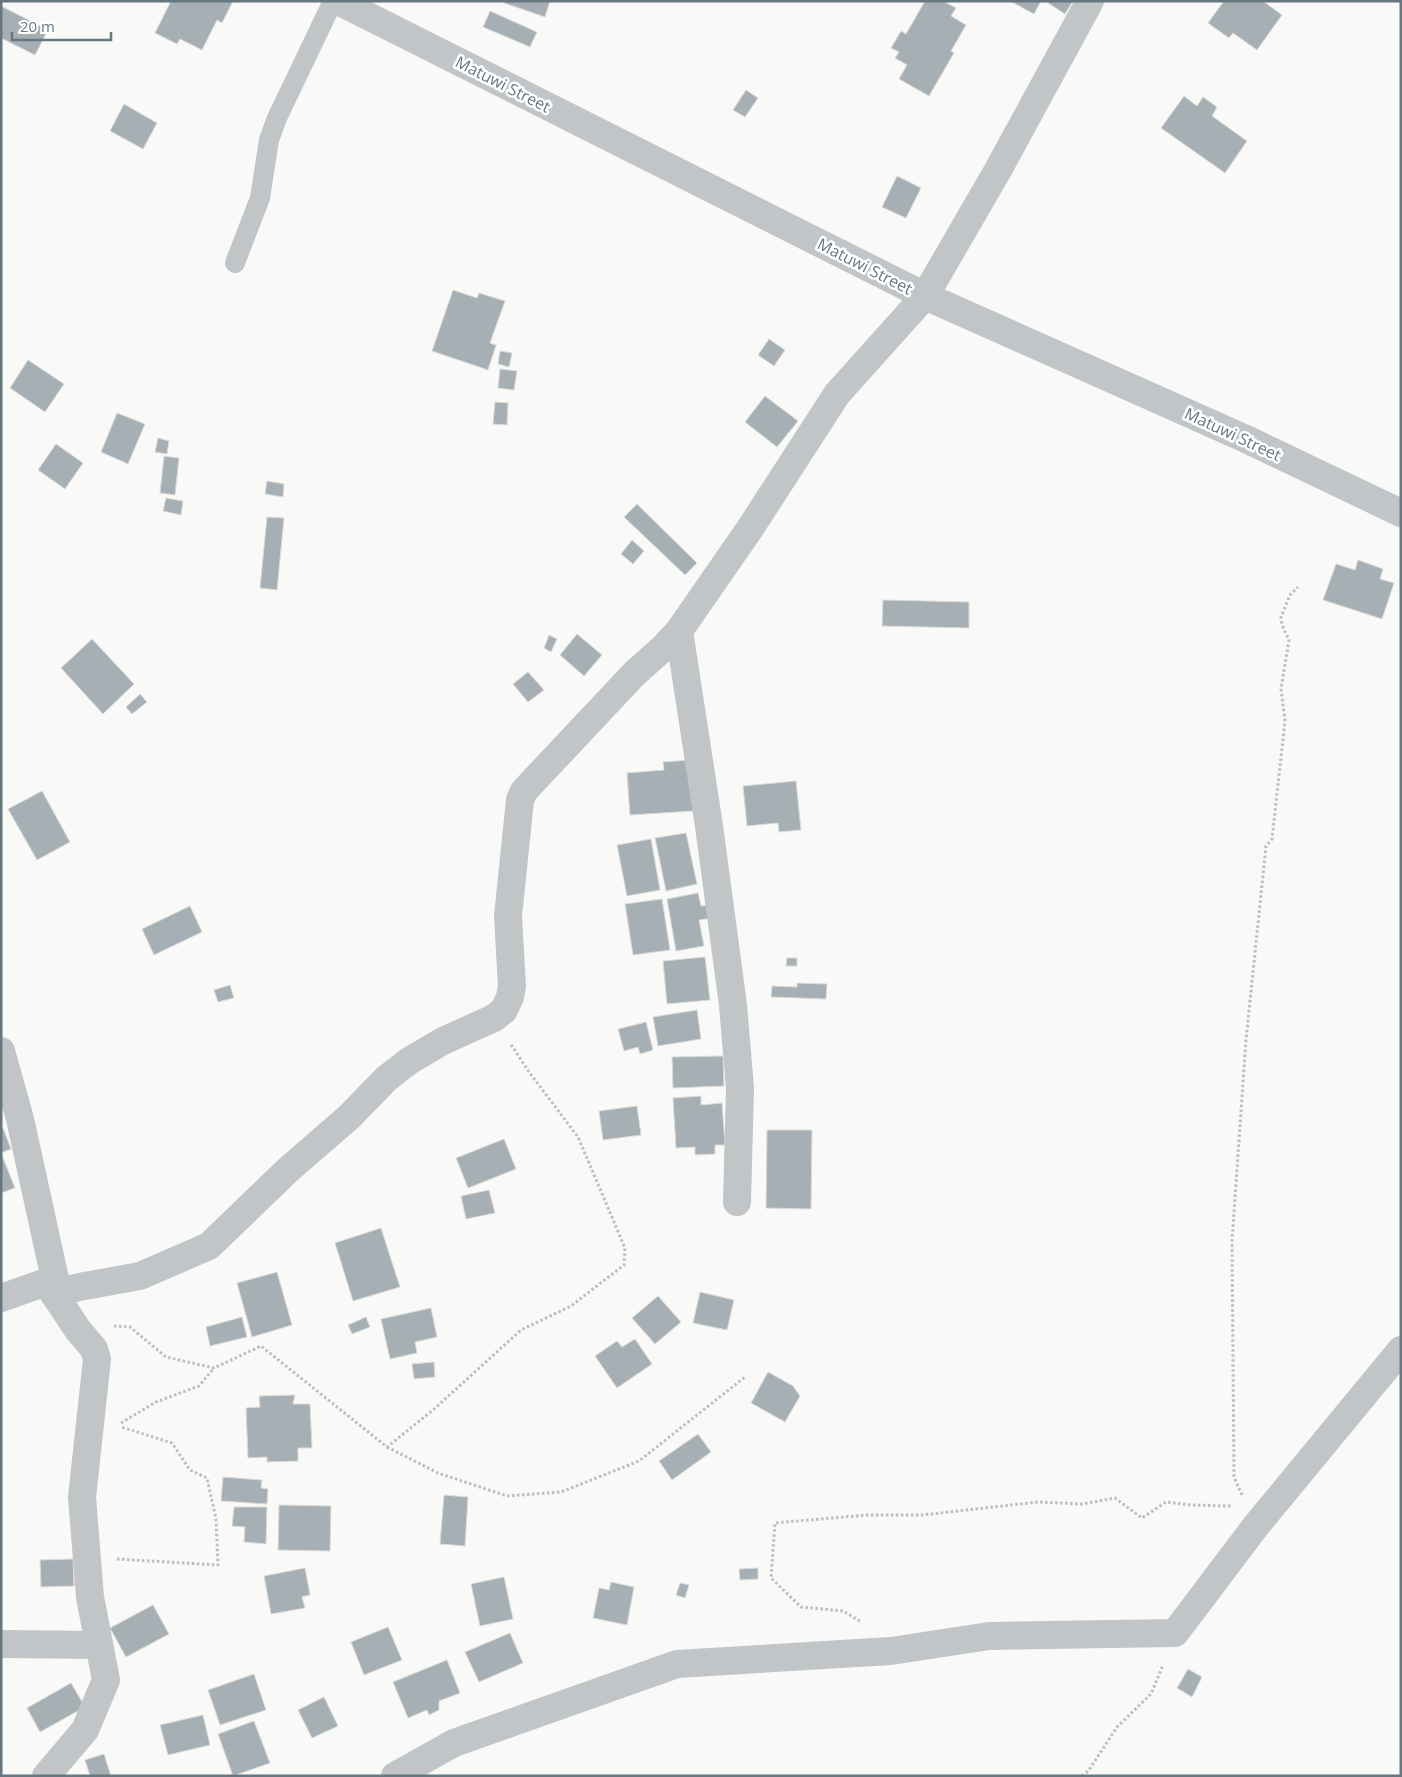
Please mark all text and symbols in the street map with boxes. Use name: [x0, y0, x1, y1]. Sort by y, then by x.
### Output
scale bar: [12, 10, 111, 42]
text: 20 m: [20, 16, 55, 36]
street label: Matuwi Street: [452, 51, 555, 118]
street label: Matuwi Street: [814, 233, 917, 300]
street label: Matuwi Street: [1181, 402, 1285, 466]

